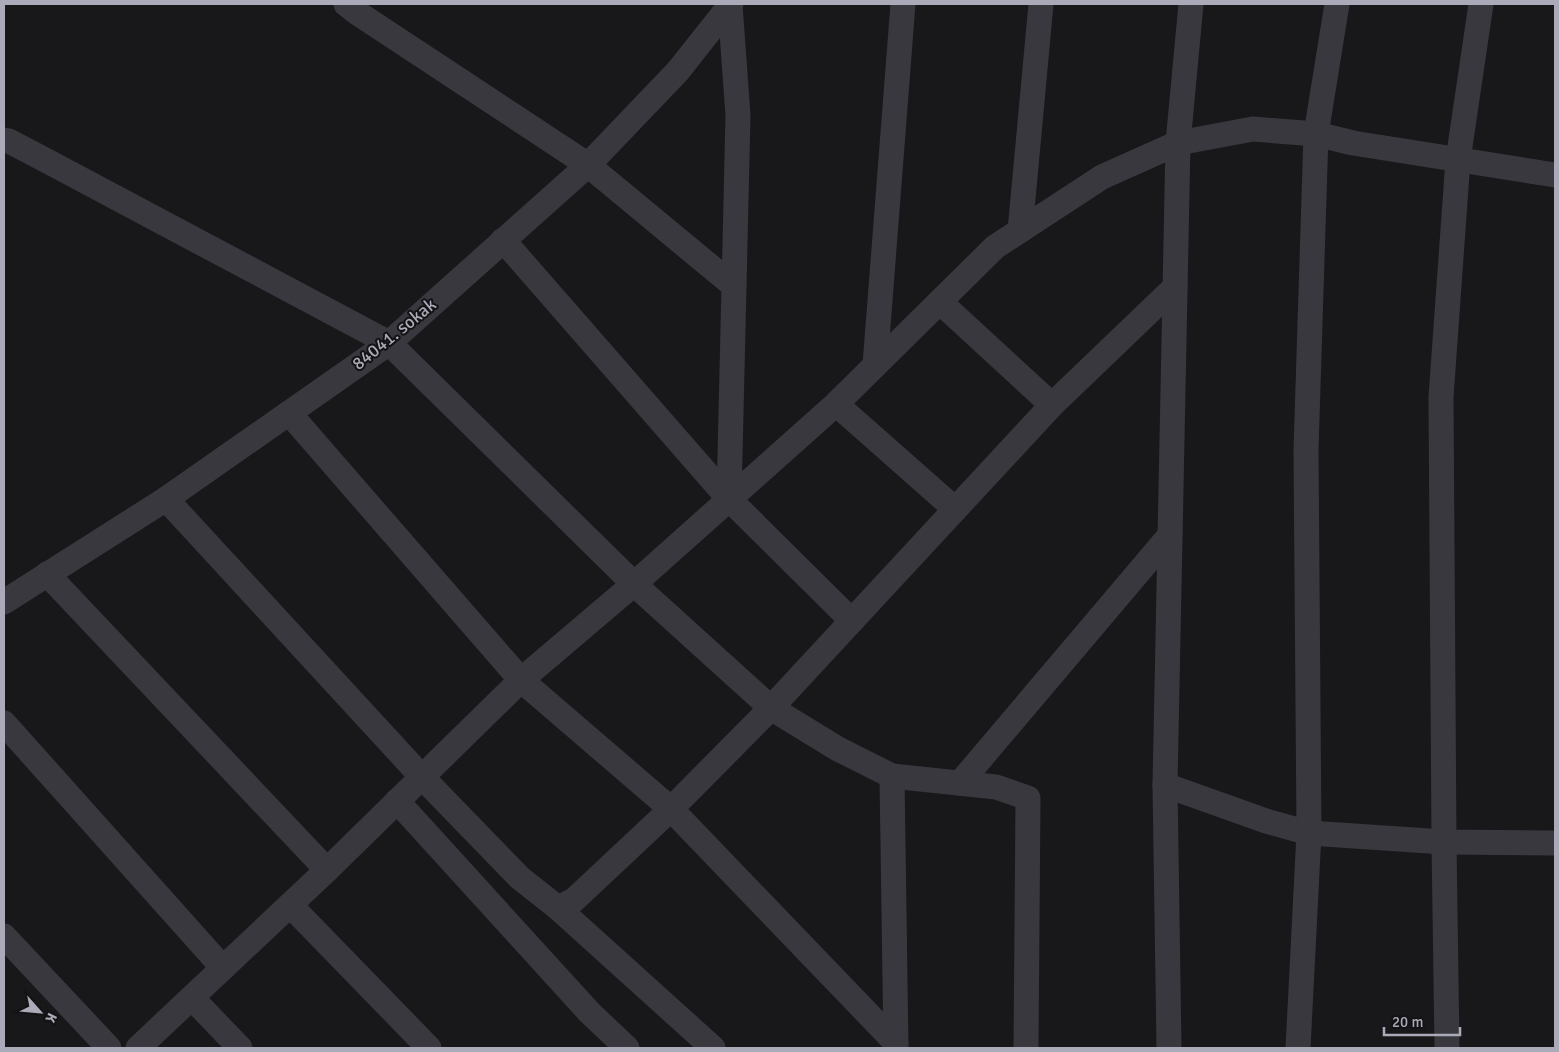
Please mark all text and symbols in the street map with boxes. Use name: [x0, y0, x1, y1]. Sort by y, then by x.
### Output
street label: 84041. sokak: [348, 293, 440, 375]
north arrow: [15, 987, 65, 1037]
scale bar: [1384, 1004, 1460, 1036]
text: K: [41, 1010, 61, 1026]
text: 20 m: [1392, 1013, 1423, 1031]

